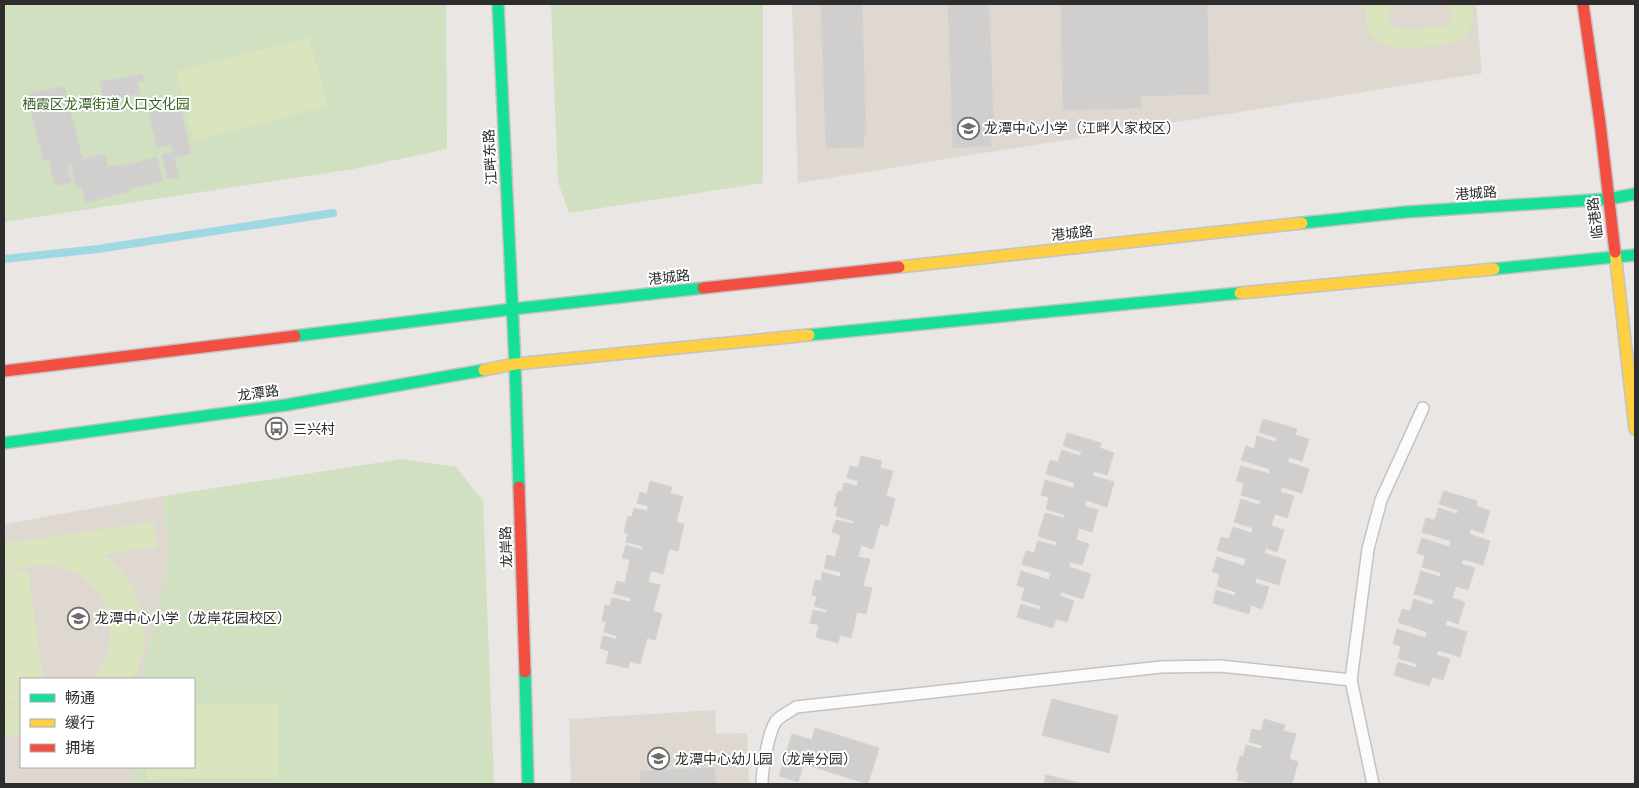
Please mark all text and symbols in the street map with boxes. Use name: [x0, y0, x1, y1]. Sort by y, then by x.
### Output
park label: 栖霞区龙潭街道人口文化园: [22, 96, 190, 113]
school or university icon: 龙潭中心小学（江畔人家校区）: [956, 116, 980, 140]
place label: 龙潭中心小学（江畔人家校区）: [984, 120, 1180, 137]
street label: 江畔东路: [481, 129, 500, 185]
street label: 港城路: [1454, 184, 1498, 203]
street label: 临港路: [1585, 196, 1606, 240]
street label: 港城路: [1050, 223, 1094, 244]
street label: 港城路: [647, 267, 691, 288]
street label: 龙潭路: [236, 382, 280, 405]
bus stop icon: 三兴村: [265, 417, 289, 441]
place label: 三兴村: [293, 421, 335, 438]
street label: 龙岸路: [497, 526, 516, 568]
school or university icon: 龙潭中心小学（龙岸花园校区）: [67, 606, 91, 630]
place label: 龙潭中心小学（龙岸花园校区）: [95, 610, 291, 627]
legend: [20, 678, 195, 768]
text: 畅通: [65, 689, 95, 707]
text: 缓行: [65, 714, 95, 732]
text: 拥堵: [65, 739, 95, 757]
school or university icon: 龙潭中心幼儿园（龙岸分园）: [647, 747, 671, 771]
place label: 龙潭中心幼儿园（龙岸分园）: [675, 751, 857, 768]

